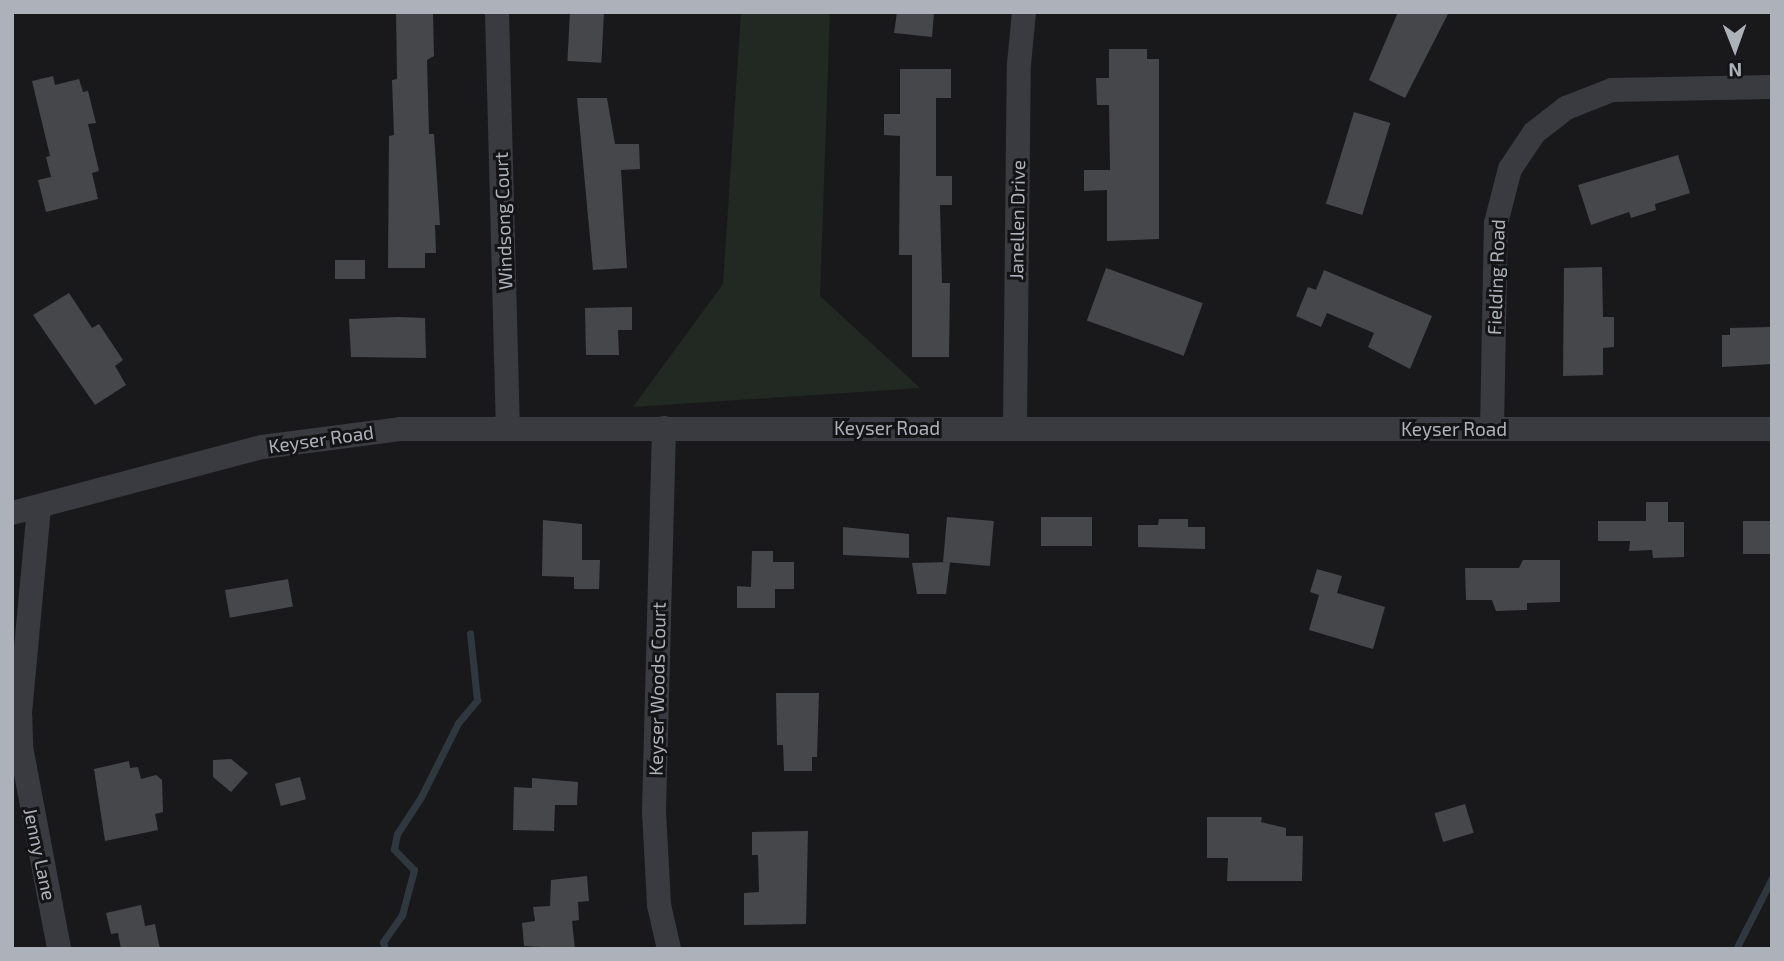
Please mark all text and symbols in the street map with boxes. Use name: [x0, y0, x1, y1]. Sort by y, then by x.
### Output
north arrow: [1700, 14, 1770, 84]
text: N: [1728, 59, 1742, 82]
street label: Windsong Court: [489, 152, 517, 290]
street label: Janellen Drive: [1005, 160, 1029, 280]
street label: Fielding Road: [1483, 219, 1509, 335]
street label: Keyser Road: [834, 417, 940, 439]
street label: Keyser Road: [1401, 418, 1507, 440]
street label: Keyser Road: [267, 420, 375, 458]
street label: Keyser Woods Court: [644, 602, 670, 776]
street label: Jenny Lane: [19, 805, 61, 903]

